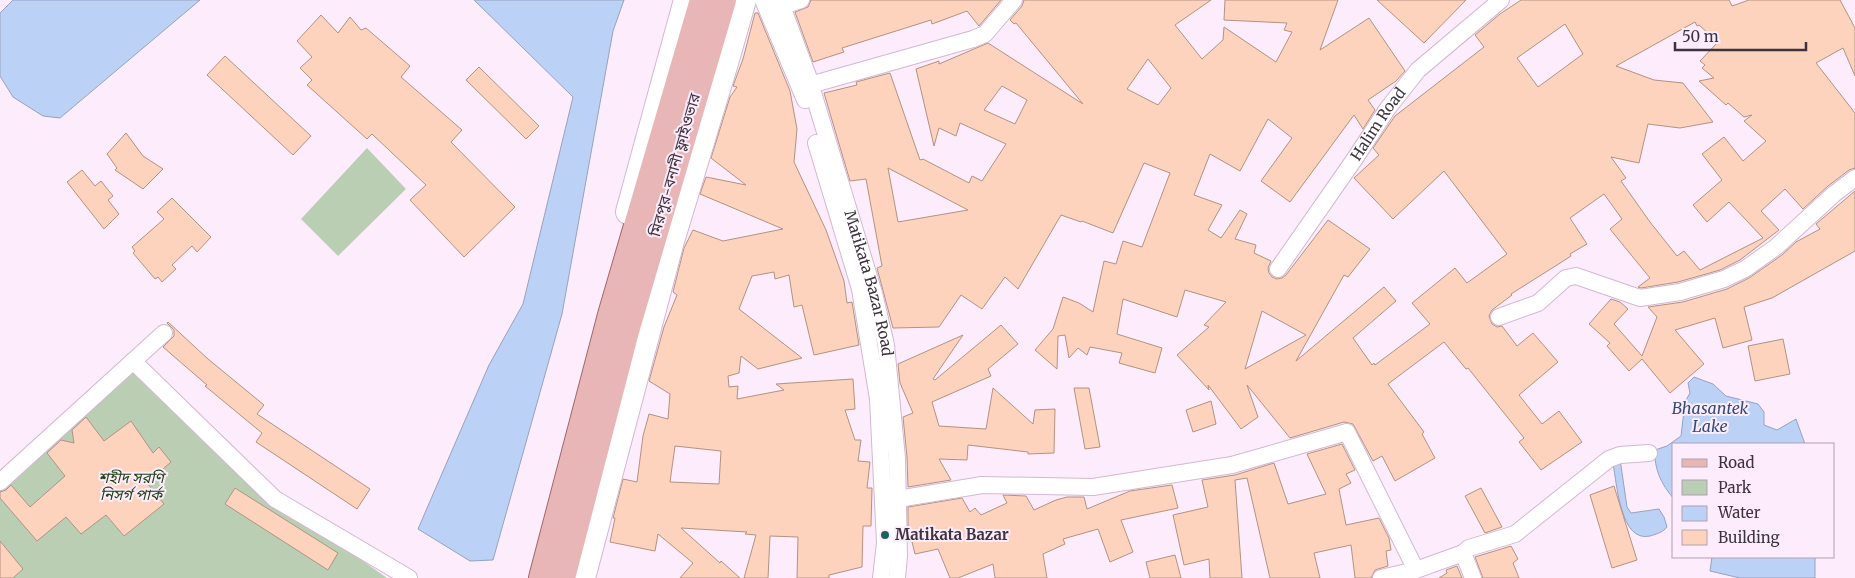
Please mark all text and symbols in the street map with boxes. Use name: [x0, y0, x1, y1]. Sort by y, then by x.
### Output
scale bar: [1675, 20, 1806, 52]
text: 50 m: [1682, 27, 1719, 46]
street label: Halim Road: [1346, 84, 1409, 164]
street label: মিরপুর-বনানী ফ্লাইওভার: [645, 90, 704, 240]
street label: Matikata Bazar Road: [840, 208, 897, 357]
water label: Bhasantek Lake: [1672, 398, 1749, 436]
legend: [1672, 443, 1835, 558]
text: Road: [1718, 453, 1754, 472]
park label: শহীদ সরণি নিসর্গ পার্ক: [98, 468, 166, 504]
text: Park: [1718, 478, 1752, 497]
text: Water: [1717, 503, 1761, 522]
place label: Matikata Bazar: [895, 525, 1009, 544]
text: Building: [1718, 528, 1780, 547]
marker: Matikata Bazar: [879, 529, 891, 541]

